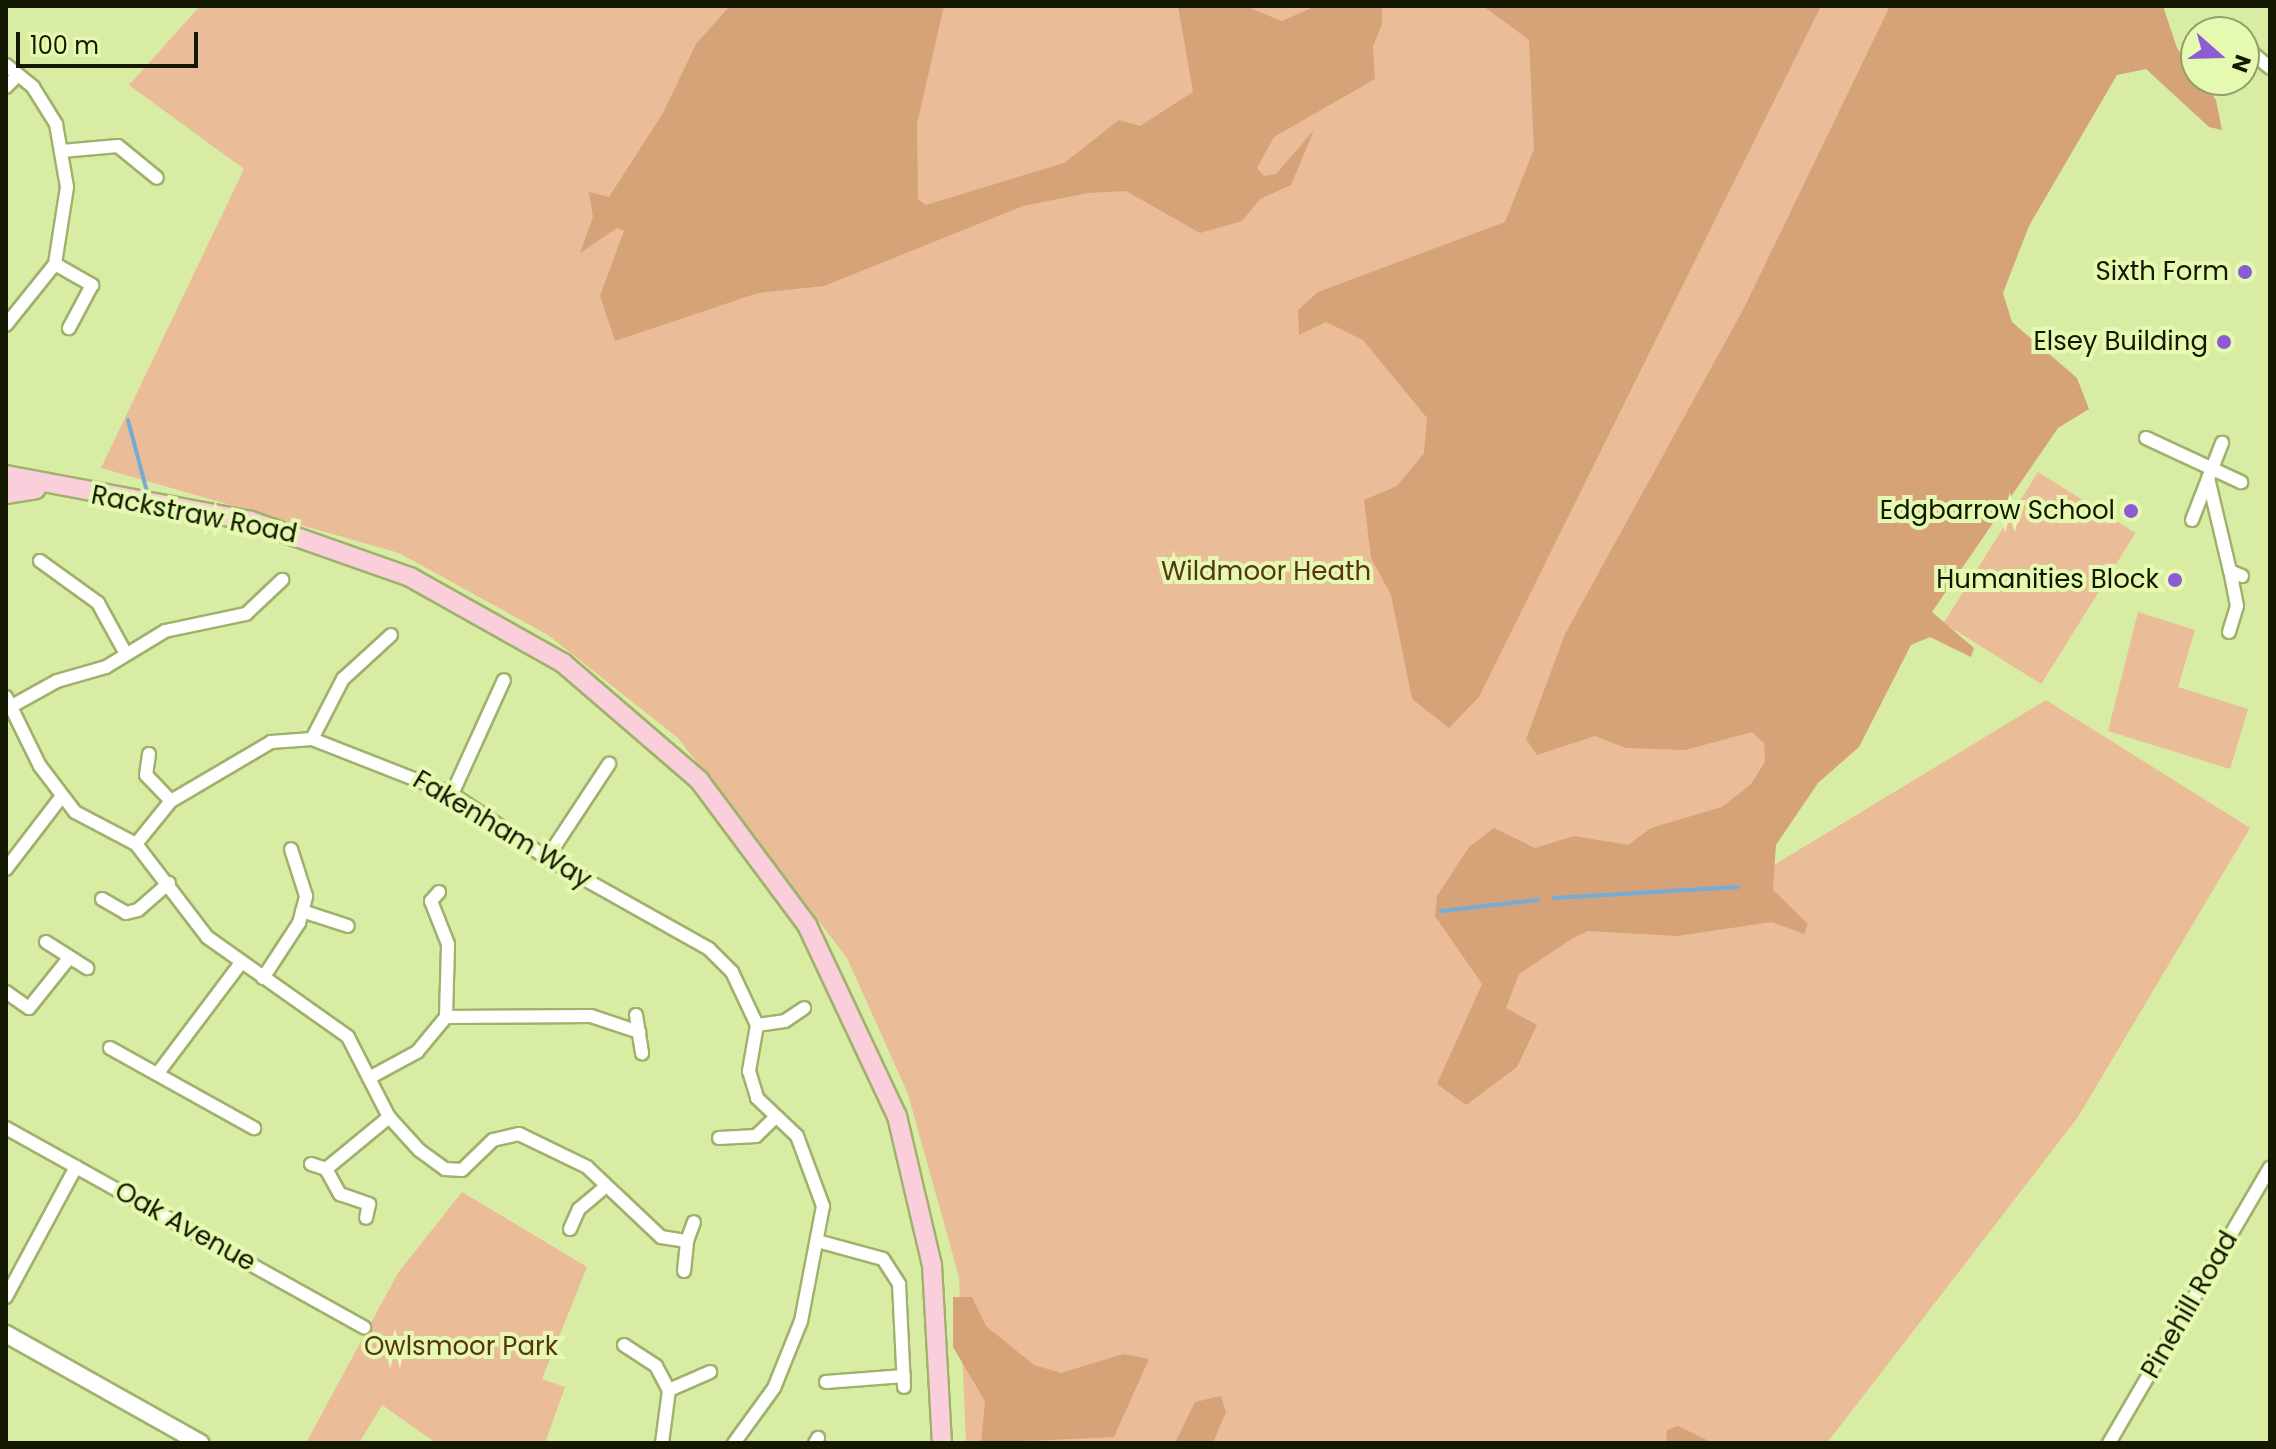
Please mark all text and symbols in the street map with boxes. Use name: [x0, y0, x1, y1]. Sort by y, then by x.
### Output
scale bar: [20, 16, 202, 66]
north arrow: [2180, 16, 2260, 96]
text: 100 m: [30, 29, 99, 62]
text: N: [2224, 51, 2259, 77]
place label: Sixth Form: [2096, 256, 2229, 288]
marker: Sixth Form: [2236, 263, 2254, 281]
place label: Elsey Building: [2033, 326, 2208, 358]
marker: Elsey Building: [2215, 333, 2233, 351]
street label: Rackstraw Road: [89, 480, 299, 550]
place label: Edgbarrow School: [1880, 495, 2115, 527]
marker: Edgbarrow School: [2122, 502, 2140, 520]
park label: Wildmoor Heath: [1161, 556, 1371, 588]
place label: Humanities Block: [1936, 564, 2159, 596]
marker: Humanities Block: [2166, 571, 2184, 589]
street label: Fakenham Way: [407, 765, 597, 895]
street label: Oak Avenue: [109, 1176, 261, 1278]
street label: Pinehill Road: [2135, 1226, 2245, 1384]
park label: Owlsmoor Park: [364, 1331, 558, 1363]

